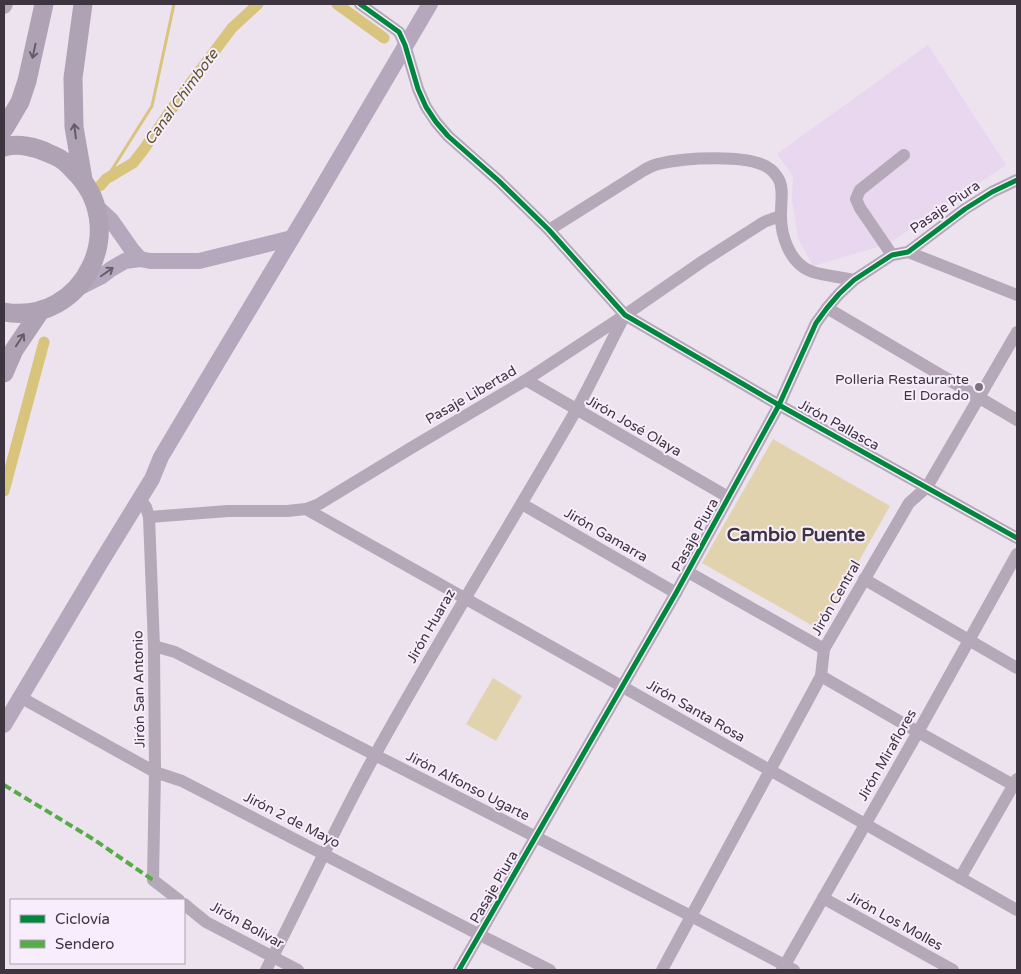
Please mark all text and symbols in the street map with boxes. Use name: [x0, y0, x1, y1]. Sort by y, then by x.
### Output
one-way arrow: [29, 43, 38, 59]
water label: Canal Chimbote: [140, 44, 223, 148]
one-way arrow: [70, 124, 80, 140]
street label: Pasaje Piura: [907, 177, 983, 237]
one-way arrow: [100, 267, 114, 277]
one-way arrow: [16, 334, 26, 348]
street label: Pasaje Libertad: [422, 362, 520, 428]
place label: Polleria Restaurante El Dorado: [835, 371, 969, 404]
marker: Polleria Restaurante El Dorado: [973, 381, 985, 393]
street label: Jirón José Olaya: [583, 392, 685, 460]
street label: Jirón Pallasca: [796, 396, 882, 454]
street label: Pasaje Piura: [668, 495, 722, 575]
street label: Jirón Gamarra: [561, 504, 651, 566]
district label: Cambio Puente: [727, 524, 866, 546]
street label: Jirón Central: [808, 558, 864, 638]
street label: Jirón Huaraz: [403, 586, 459, 666]
street label: Jirón San Antonio: [129, 630, 149, 748]
street label: Jirón Santa Rosa: [644, 676, 748, 746]
street label: Jirón Miraflores: [854, 706, 920, 804]
street label: Jirón Alfonso Ugarte: [403, 748, 533, 825]
street label: Jirón 2 de Mayo: [241, 788, 343, 852]
street label: Pasaje Piura: [466, 848, 522, 926]
street label: Jirón Los Molles: [844, 888, 946, 954]
street label: Jirón Bolivar: [207, 898, 287, 953]
legend: [10, 899, 185, 964]
text: Ciclovía: [55, 910, 110, 928]
text: Sendero: [55, 935, 114, 953]

